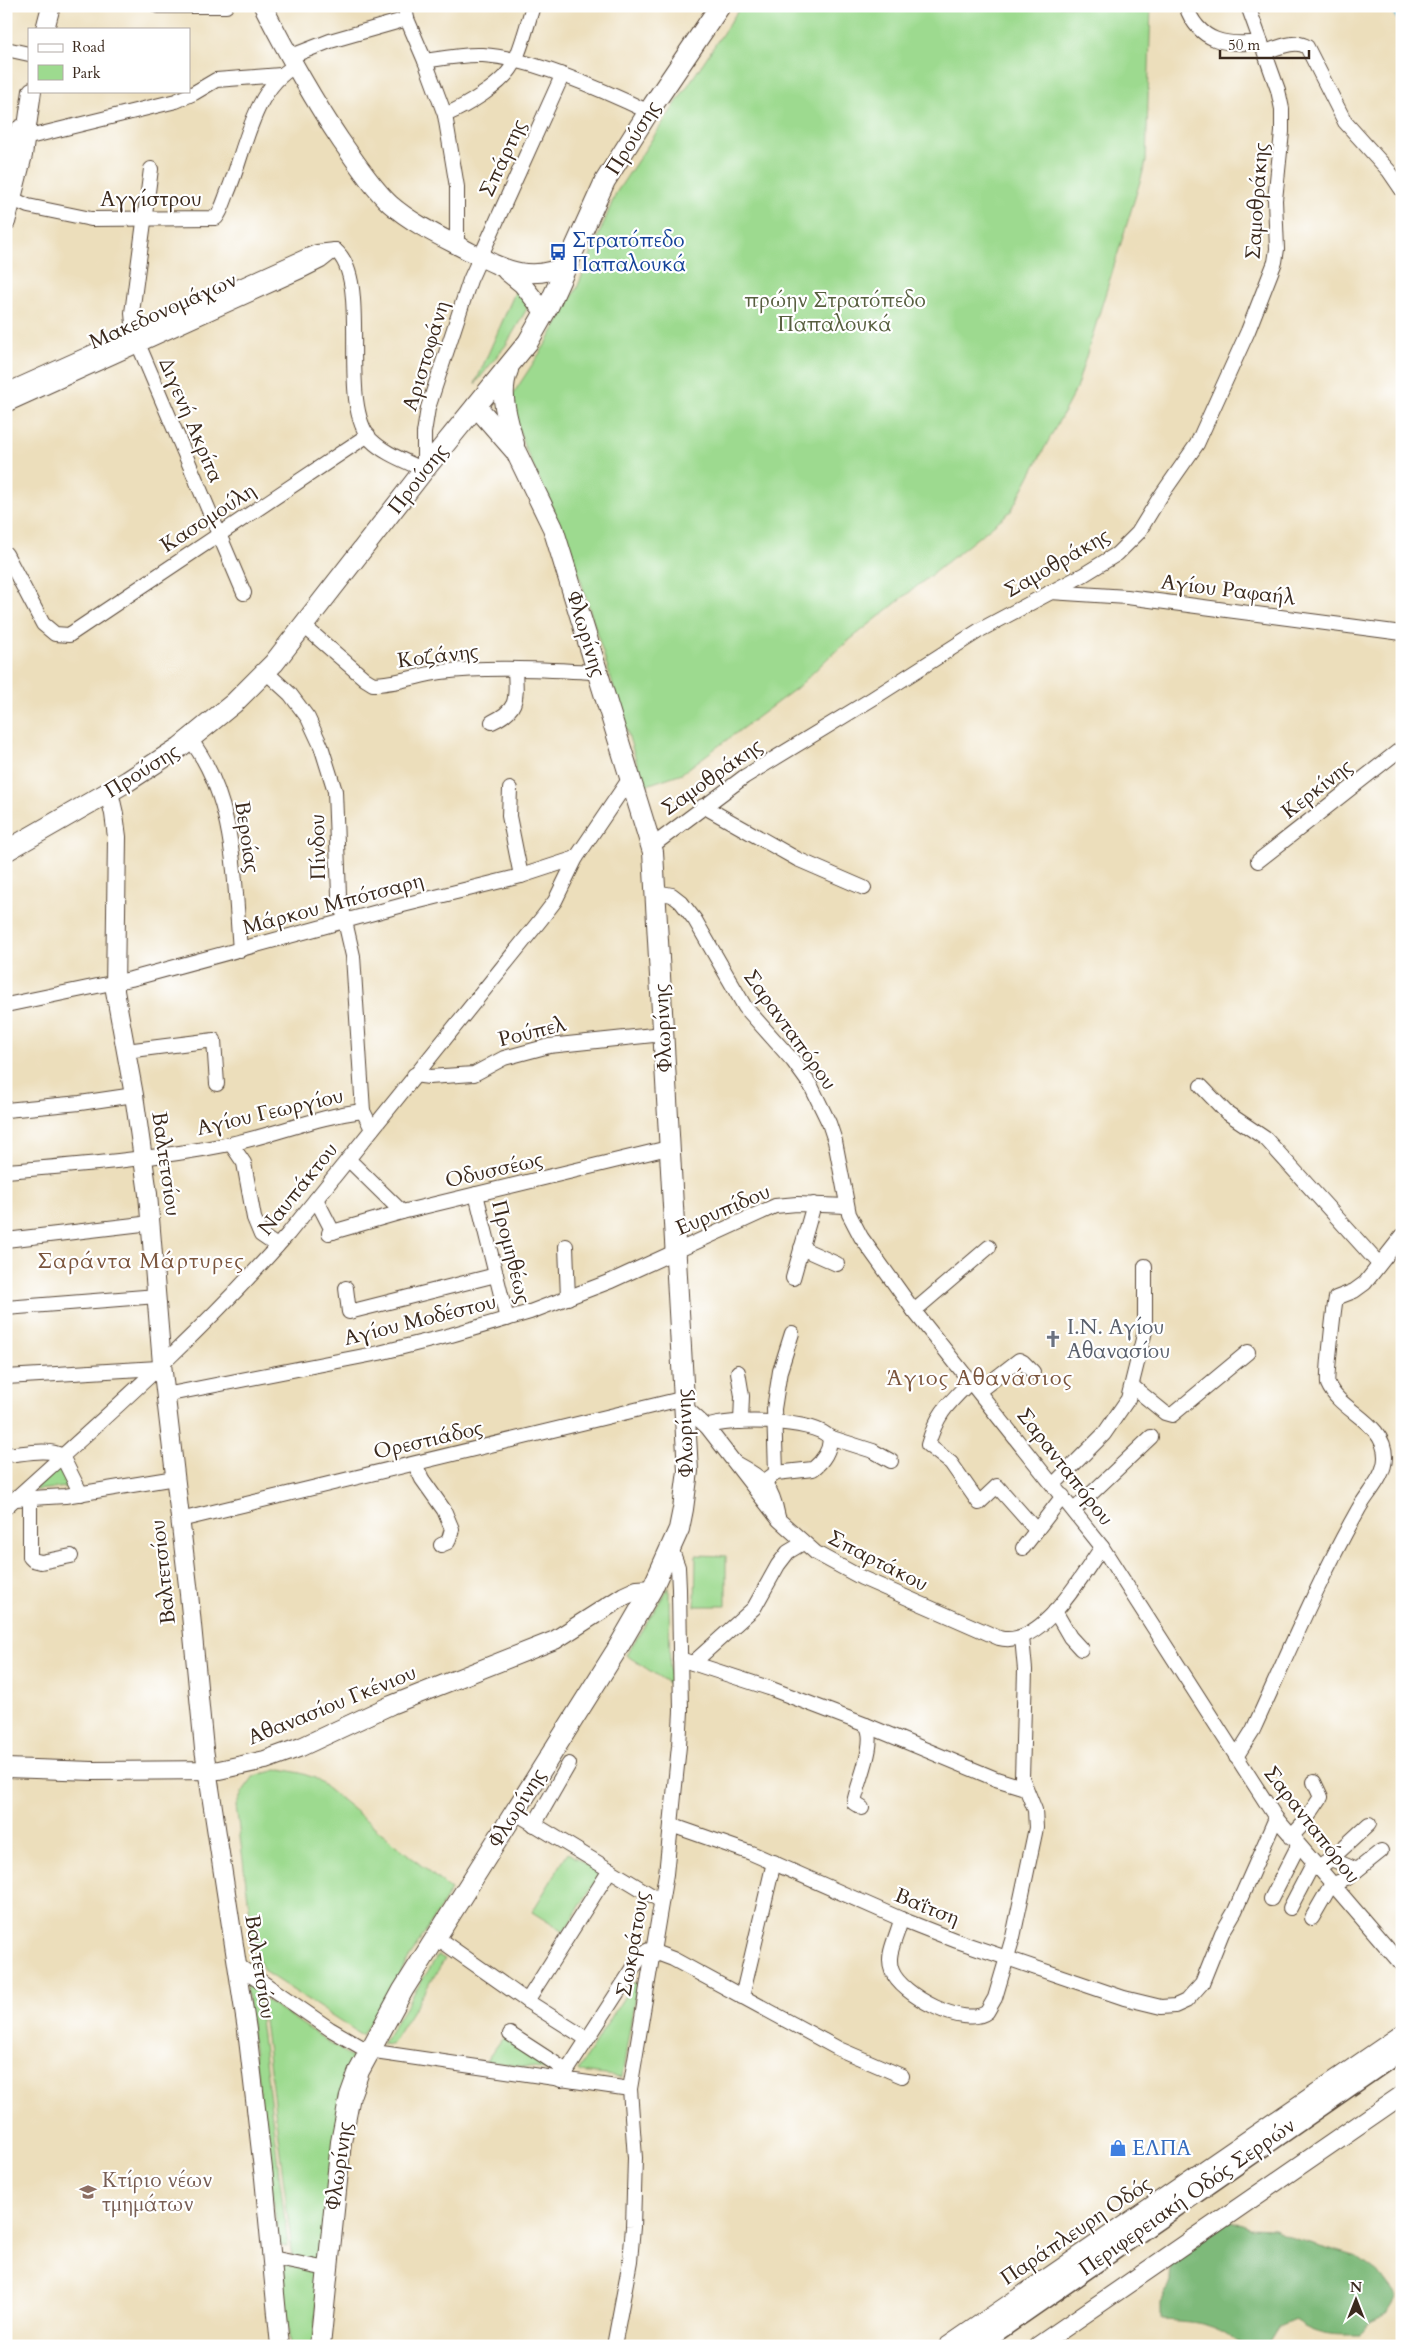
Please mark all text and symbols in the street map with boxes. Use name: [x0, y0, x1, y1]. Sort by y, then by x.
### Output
legend: [28, 28, 190, 92]
scale bar: [1220, 28, 1309, 60]
text: 50 m: [1228, 35, 1260, 55]
text: Road: [72, 37, 105, 57]
text: Park: [72, 63, 101, 83]
street label: Προύσης: [599, 95, 667, 181]
street label: Σπάρτης: [472, 114, 534, 202]
street label: Σαμοθράκης: [1238, 142, 1276, 260]
street label: Αγγίστρου: [100, 185, 202, 214]
place label: Στρατόπεδο Παπαλουκά: [572, 226, 687, 279]
bus stop icon: Στρατόπεδο Παπαλουκά: [548, 242, 568, 262]
street label: Μακεδονομάχων: [84, 265, 242, 357]
park label: πρώην Στρατόπεδο Παπαλουκά: [744, 286, 926, 339]
street label: Αριστοφάνη: [395, 297, 457, 415]
street label: Διγενή Ακρίτα: [152, 353, 230, 487]
street label: Προύσης: [381, 437, 455, 521]
street label: Κασομούλη: [155, 476, 261, 560]
street label: Σαμοθράκης: [999, 521, 1115, 605]
street label: Αγίου Ραφαήλ: [1159, 567, 1298, 613]
street label: Φλωρίνης: [559, 587, 613, 681]
street label: Κοζάνης: [396, 637, 480, 675]
street label: Σαμοθράκης: [656, 732, 768, 822]
street label: Προύσης: [99, 737, 185, 805]
street label: Κερκίνης: [1276, 752, 1358, 826]
street label: Βεροίας: [227, 799, 267, 875]
street label: Πίνδου: [303, 814, 333, 880]
street label: Μάρκου Μπότσαρη: [239, 866, 427, 942]
street label: Σαρανταπόρου: [736, 964, 844, 1096]
street label: Φλωρίνης: [646, 983, 680, 1073]
street label: Ρούπελ: [495, 1009, 570, 1054]
street label: Αγίου Γεωργίου: [194, 1081, 346, 1143]
street label: Βαλτετσίου: [144, 1110, 188, 1218]
street label: Ναυπάκτου: [251, 1136, 345, 1242]
street label: Οδυσσέως: [442, 1145, 546, 1195]
street label: Ευρυπίδου: [671, 1177, 775, 1243]
street label: Προμηθέως: [484, 1197, 538, 1307]
district label: Σαράντα Μάρτυρες: [37, 1246, 245, 1276]
street label: Αγίου Μοδέστου: [341, 1287, 499, 1353]
place label: Ι.Ν. Αγίου Αθανασίου: [1067, 1313, 1170, 1366]
church icon: Ι.Ν. Αγίου Αθανασίου: [1043, 1329, 1063, 1349]
district label: Άγιος Αθανάσιος: [887, 1363, 1073, 1393]
street label: Φλωρίνης: [669, 1388, 701, 1478]
street label: Σαρανταπόρου: [1010, 1402, 1120, 1532]
street label: Ορεστιάδος: [370, 1413, 486, 1467]
street label: Βαλτετσίου: [143, 1518, 183, 1626]
street label: Σπαρτάκου: [823, 1523, 933, 1599]
street label: Αθανασίου Γκένιου: [243, 1658, 421, 1752]
street label: Σαρανταπόρου: [1257, 1760, 1367, 1890]
street label: Φλωρίνης: [481, 1763, 553, 1853]
street label: Βαΐτση: [890, 1881, 964, 1933]
street label: Σωκράτους: [609, 1889, 657, 1999]
street label: Βαλτετσίου: [237, 1913, 283, 2021]
street label: Περιφερειακή Οδός Σερρών: [1073, 2111, 1301, 2283]
street label: Φλωρίνης: [318, 2120, 360, 2212]
place label: ΕΛΠΑ: [1132, 2134, 1191, 2163]
shop icon: ΕΛΠΑ: [1108, 2138, 1128, 2158]
place label: Κτίριο νέων τμημάτων: [102, 2166, 213, 2219]
street label: Παράπλευρη Οδός: [995, 2170, 1157, 2292]
school or university icon: Κτίριο νέων τμημάτων: [78, 2182, 98, 2202]
north arrow: [1330, 2274, 1380, 2324]
text: N: [1350, 2278, 1362, 2297]

